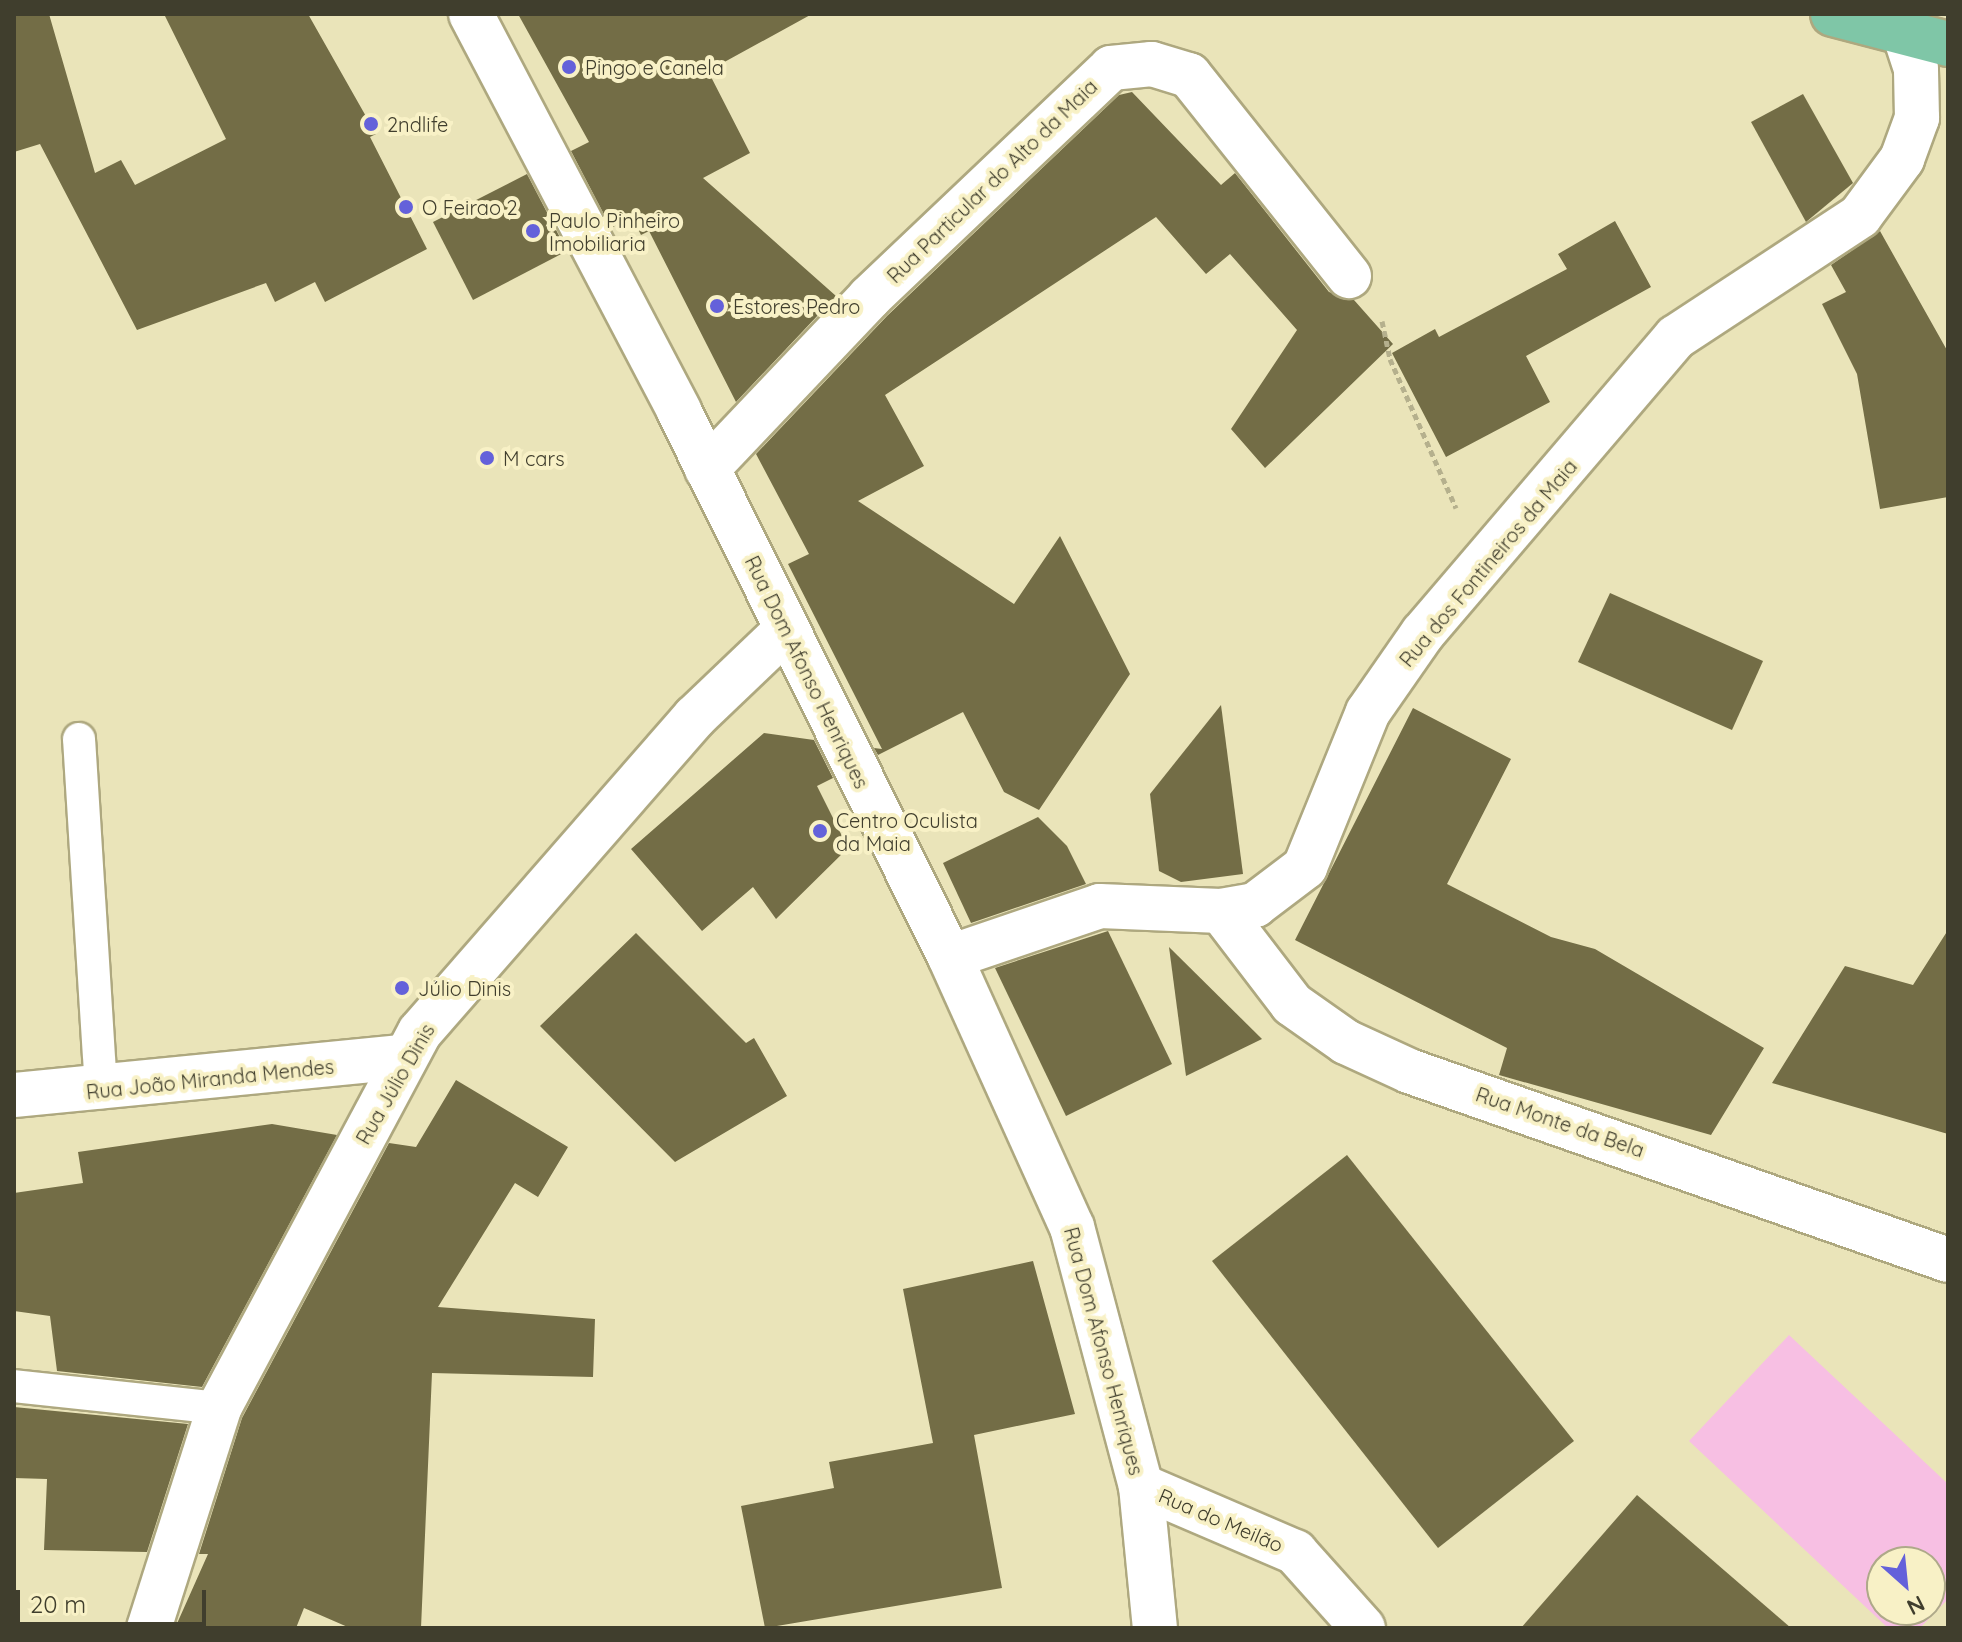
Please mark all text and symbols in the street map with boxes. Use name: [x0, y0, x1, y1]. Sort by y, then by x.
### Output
place label: Pingo e Canela: [585, 55, 724, 79]
marker: Pingo e Canela: [560, 58, 578, 76]
street label: Rua Particular do Alto da Maia: [882, 74, 1102, 288]
place label: 2ndlife: [387, 112, 448, 136]
marker: 2ndlife: [362, 115, 380, 133]
place label: O Feirao 2: [422, 195, 518, 219]
marker: O Feirao 2: [397, 198, 415, 216]
place label: Paulo Pinheiro Imobiliaria: [549, 208, 680, 255]
marker: Paulo Pinheiro Imobiliaria: [524, 222, 542, 240]
place label: Estores Pedro: [733, 294, 860, 318]
marker: Estores Pedro: [708, 297, 726, 315]
place label: M cars: [503, 446, 565, 470]
marker: M cars: [478, 449, 496, 467]
street label: Rua dos Fontineiros da Maia: [1394, 455, 1582, 671]
street label: Rua Dom Afonso Henriques: [740, 552, 874, 792]
place label: Centro Oculista da Maia: [836, 808, 978, 855]
marker: Centro Oculista da Maia: [811, 822, 829, 840]
place label: Júlio Dinis: [418, 976, 511, 1000]
marker: Júlio Dinis: [393, 979, 411, 997]
street label: Rua Júlio Dinis: [351, 1019, 439, 1149]
street label: Rua João Miranda Mendes: [85, 1054, 335, 1104]
street label: Rua Monte da Bela: [1473, 1082, 1647, 1162]
street label: Rua Dom Afonso Henriques: [1059, 1224, 1149, 1478]
street label: Rua do Meilão: [1155, 1483, 1287, 1557]
north arrow: [1866, 1546, 1946, 1626]
scale bar: [20, 1574, 210, 1624]
text: 20 m: [30, 1589, 86, 1619]
text: N: [1902, 1589, 1930, 1622]

